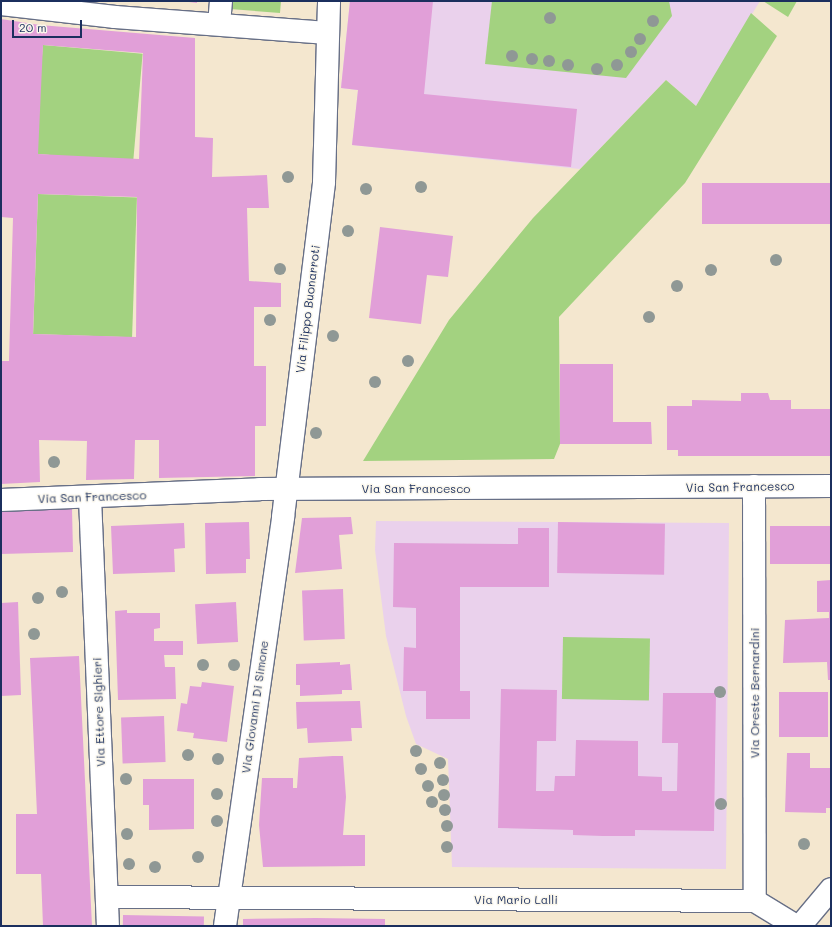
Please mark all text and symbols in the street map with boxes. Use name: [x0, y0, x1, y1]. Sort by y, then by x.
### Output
scale bar: [14, 12, 84, 38]
text: 20 m: [19, 19, 47, 35]
street label: Via Filippo Buonarroti: [293, 244, 323, 374]
street label: Via San Francesco: [685, 479, 795, 495]
street label: Via San Francesco: [362, 482, 470, 496]
street label: Via San Francesco: [37, 488, 147, 506]
street label: Via Oreste Bernardini: [748, 628, 762, 758]
street label: Via Giovanni Di Simone: [239, 640, 271, 774]
street label: Via Ettore Sighieri: [90, 657, 108, 767]
street label: Via Mario Lalli: [474, 893, 558, 907]

